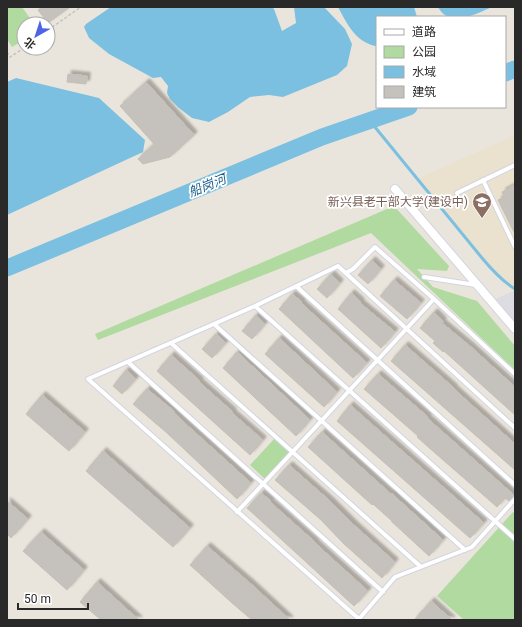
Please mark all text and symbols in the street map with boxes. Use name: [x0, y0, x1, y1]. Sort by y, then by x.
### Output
north arrow: [16, 16, 56, 56]
legend: [376, 16, 506, 108]
text: 道路: [412, 25, 436, 39]
text: 北: [22, 35, 38, 52]
text: 公园: [412, 45, 436, 59]
text: 水域: [412, 65, 436, 79]
text: 建筑: [412, 85, 436, 99]
water label: 船岗河: [186, 170, 231, 200]
school or university icon: 新兴县老干部大学(建设中): [471, 191, 493, 219]
place label: 新兴县老干部大学(建设中): [328, 195, 468, 209]
scale bar: [18, 585, 88, 611]
text: 50 m: [24, 592, 51, 606]

